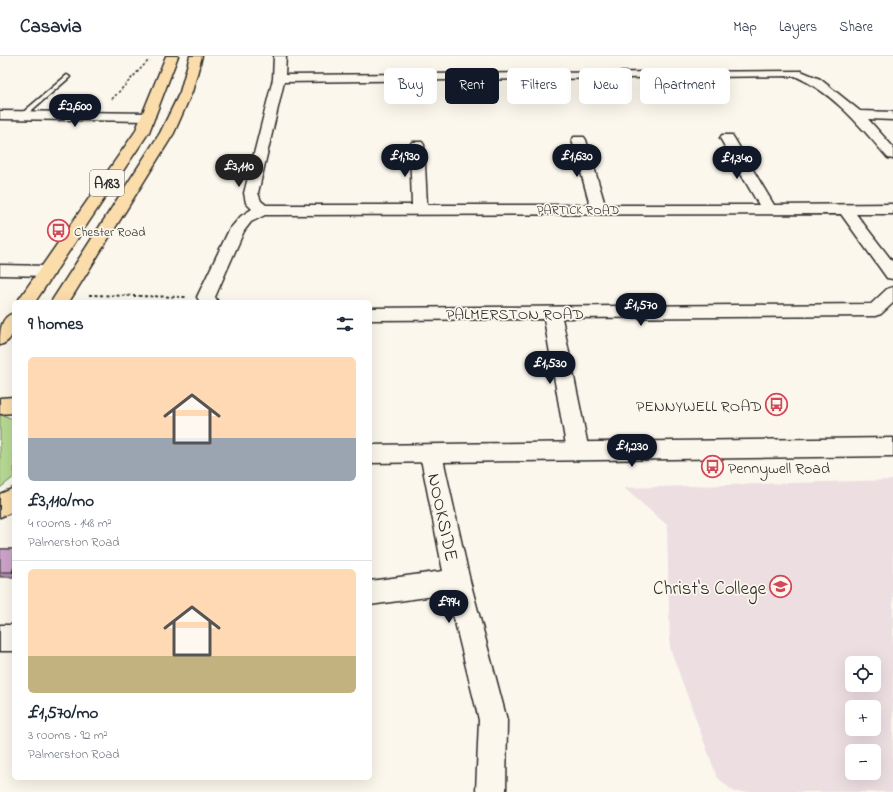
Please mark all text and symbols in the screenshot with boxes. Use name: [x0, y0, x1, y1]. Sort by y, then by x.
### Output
text: Casavia: [20, 14, 82, 41]
text: Map: [733, 17, 757, 38]
text: Layers: [779, 17, 817, 38]
text: Share: [839, 17, 873, 38]
chip: Buy: [384, 68, 437, 104]
chip: Rent: [445, 68, 499, 104]
chip: Filters: [507, 68, 571, 104]
chip: New: [579, 68, 632, 104]
chip: Apartment: [640, 68, 730, 104]
pin: £2,600: [42, 94, 108, 128]
text: £2,600: [58, 97, 92, 116]
pin: £1,930: [372, 144, 438, 178]
pin: £1,630: [544, 144, 610, 178]
pin: £1,340: [704, 146, 770, 180]
text: £1,930: [390, 147, 420, 166]
text: £1,630: [561, 147, 593, 166]
text: £1,340: [722, 149, 752, 168]
pin: £3,110: [206, 154, 272, 188]
text: £3,110: [224, 157, 254, 176]
road number: A183: [90, 170, 124, 196]
street label: PARTICK ROAD: [537, 201, 619, 220]
bus stop icon: Chester Road: [46, 218, 72, 244]
place label: Chester Road: [74, 223, 146, 242]
pin: £1,570: [608, 293, 674, 327]
text: £1,570: [625, 296, 657, 315]
street label: PALMERSTON ROAD: [446, 303, 584, 327]
text: 9 homes: [28, 312, 84, 337]
icon: filters: [334, 313, 356, 335]
pin: £1,530: [517, 351, 583, 385]
text: £1,530: [534, 354, 567, 373]
icon: home: [156, 383, 228, 455]
bus stop icon: PENNYWELL ROAD: [764, 392, 790, 418]
place label: PENNYWELL ROAD: [636, 395, 762, 419]
pin: £1,230: [599, 434, 665, 468]
text: £1,230: [616, 437, 648, 456]
bus stop icon: Pennywell Road: [700, 454, 726, 480]
place label: Pennywell Road: [728, 457, 830, 481]
street label: NOOKSIDE: [419, 471, 464, 564]
text: £3,110/mo: [28, 489, 94, 514]
text: 4 rooms · 148 m²: [28, 514, 112, 533]
text: Palmerston Road: [28, 533, 120, 552]
school or university icon: Christ's College: [768, 574, 794, 600]
place label: Christ's College: [653, 576, 766, 605]
pin: £994: [425, 590, 473, 624]
text: £994: [438, 593, 460, 612]
icon: home: [156, 595, 228, 667]
map controls: [845, 656, 881, 780]
button: locate: [845, 656, 881, 692]
button: +: [845, 700, 881, 736]
text: £1,570/mo: [28, 701, 98, 726]
text: 3 rooms · 92 m²: [28, 726, 108, 745]
button: −: [845, 744, 881, 780]
text: Palmerston Road: [28, 745, 120, 764]

